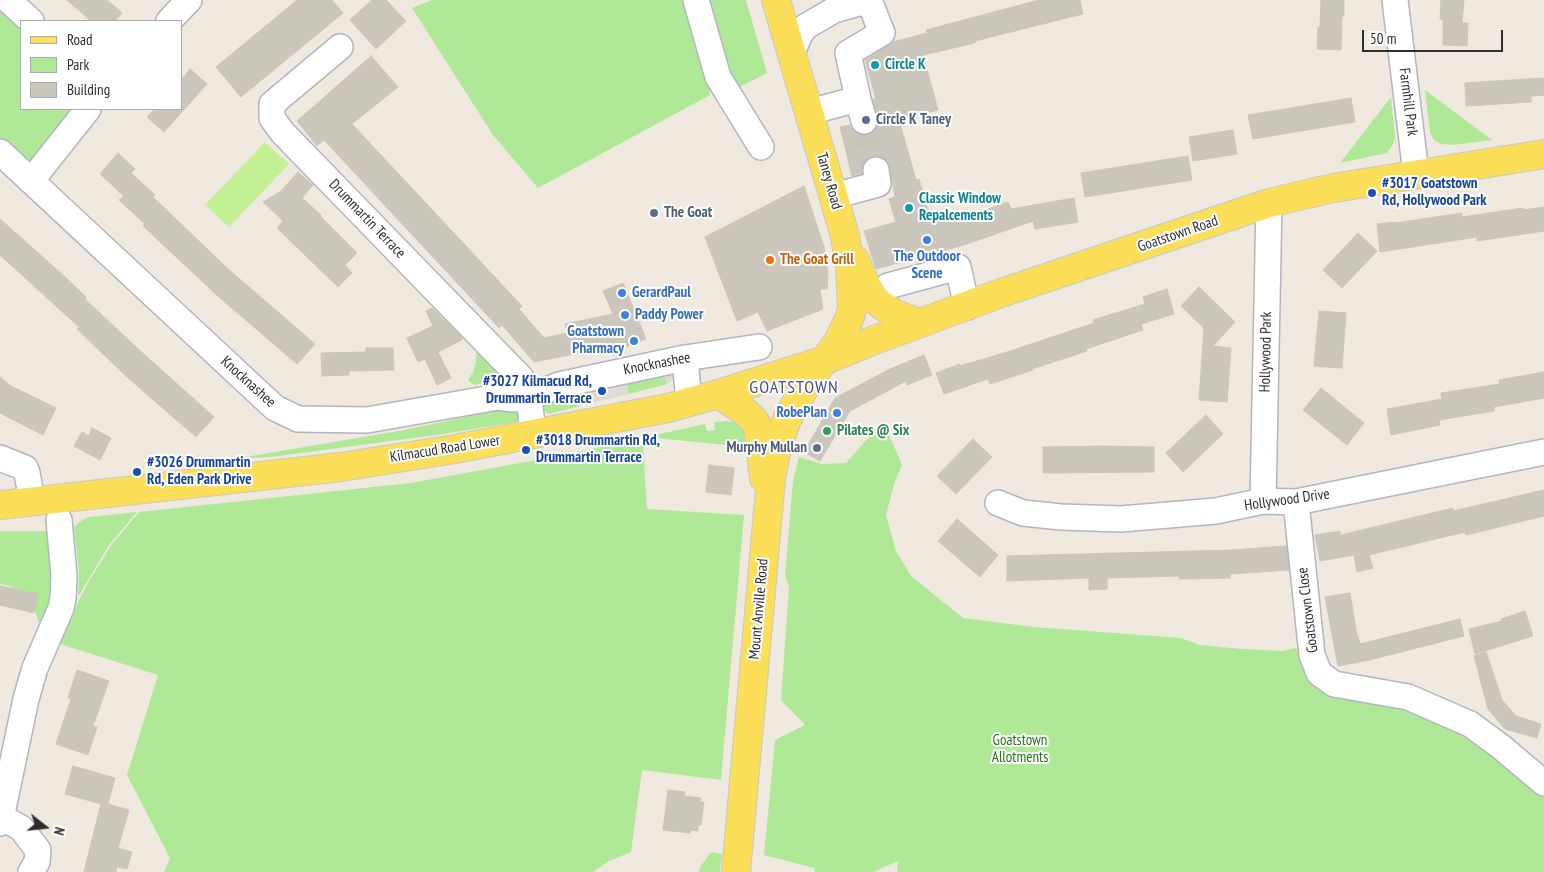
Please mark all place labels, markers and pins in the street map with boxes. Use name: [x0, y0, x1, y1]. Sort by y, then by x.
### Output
place label: Circle K: [885, 56, 926, 74]
marker: Circle K: [869, 59, 881, 71]
place label: Circle K Taney: [876, 111, 951, 129]
marker: Circle K Taney: [860, 114, 872, 126]
place label: #3017 Goatstown Rd, Hollywood Park: [1382, 175, 1487, 210]
marker: #3017 Goatstown Rd, Hollywood Park: [1366, 187, 1378, 199]
place label: Classic Window Repalcements: [919, 190, 1001, 225]
marker: Classic Window Repalcements: [903, 202, 915, 214]
place label: The Goat: [664, 204, 712, 222]
marker: The Goat: [648, 207, 660, 219]
marker: The Outdoor Scene: [921, 234, 933, 246]
place label: The Outdoor Scene: [893, 248, 961, 283]
place label: The Goat Grill: [780, 251, 854, 269]
marker: The Goat Grill: [764, 254, 776, 266]
place label: GerardPaul: [632, 284, 691, 302]
marker: GerardPaul: [616, 287, 628, 299]
place label: Paddy Power: [635, 306, 703, 324]
marker: Paddy Power: [619, 309, 631, 321]
place label: Goatstown Pharmacy: [567, 323, 624, 358]
marker: Goatstown Pharmacy: [628, 335, 640, 347]
place label: #3027 Kilmacud Rd, Drummartin Terrace: [483, 373, 592, 408]
marker: #3027 Kilmacud Rd, Drummartin Terrace: [596, 385, 608, 397]
place label: RobePlan: [777, 404, 827, 422]
marker: RobePlan: [831, 407, 843, 419]
place label: Pilates @ Six: [837, 422, 909, 440]
marker: Pilates @ Six: [821, 425, 833, 437]
place label: #3018 Drummartin Rd, Drummartin Terrace: [536, 432, 660, 467]
place label: Murphy Mullan: [727, 439, 807, 457]
marker: Murphy Mullan: [811, 442, 823, 454]
marker: #3018 Drummartin Rd, Drummartin Terrace: [520, 444, 532, 456]
place label: #3026 Drummartin Rd, Eden Park Drive: [147, 454, 252, 489]
marker: #3026 Drummartin Rd, Eden Park Drive: [131, 466, 143, 478]

